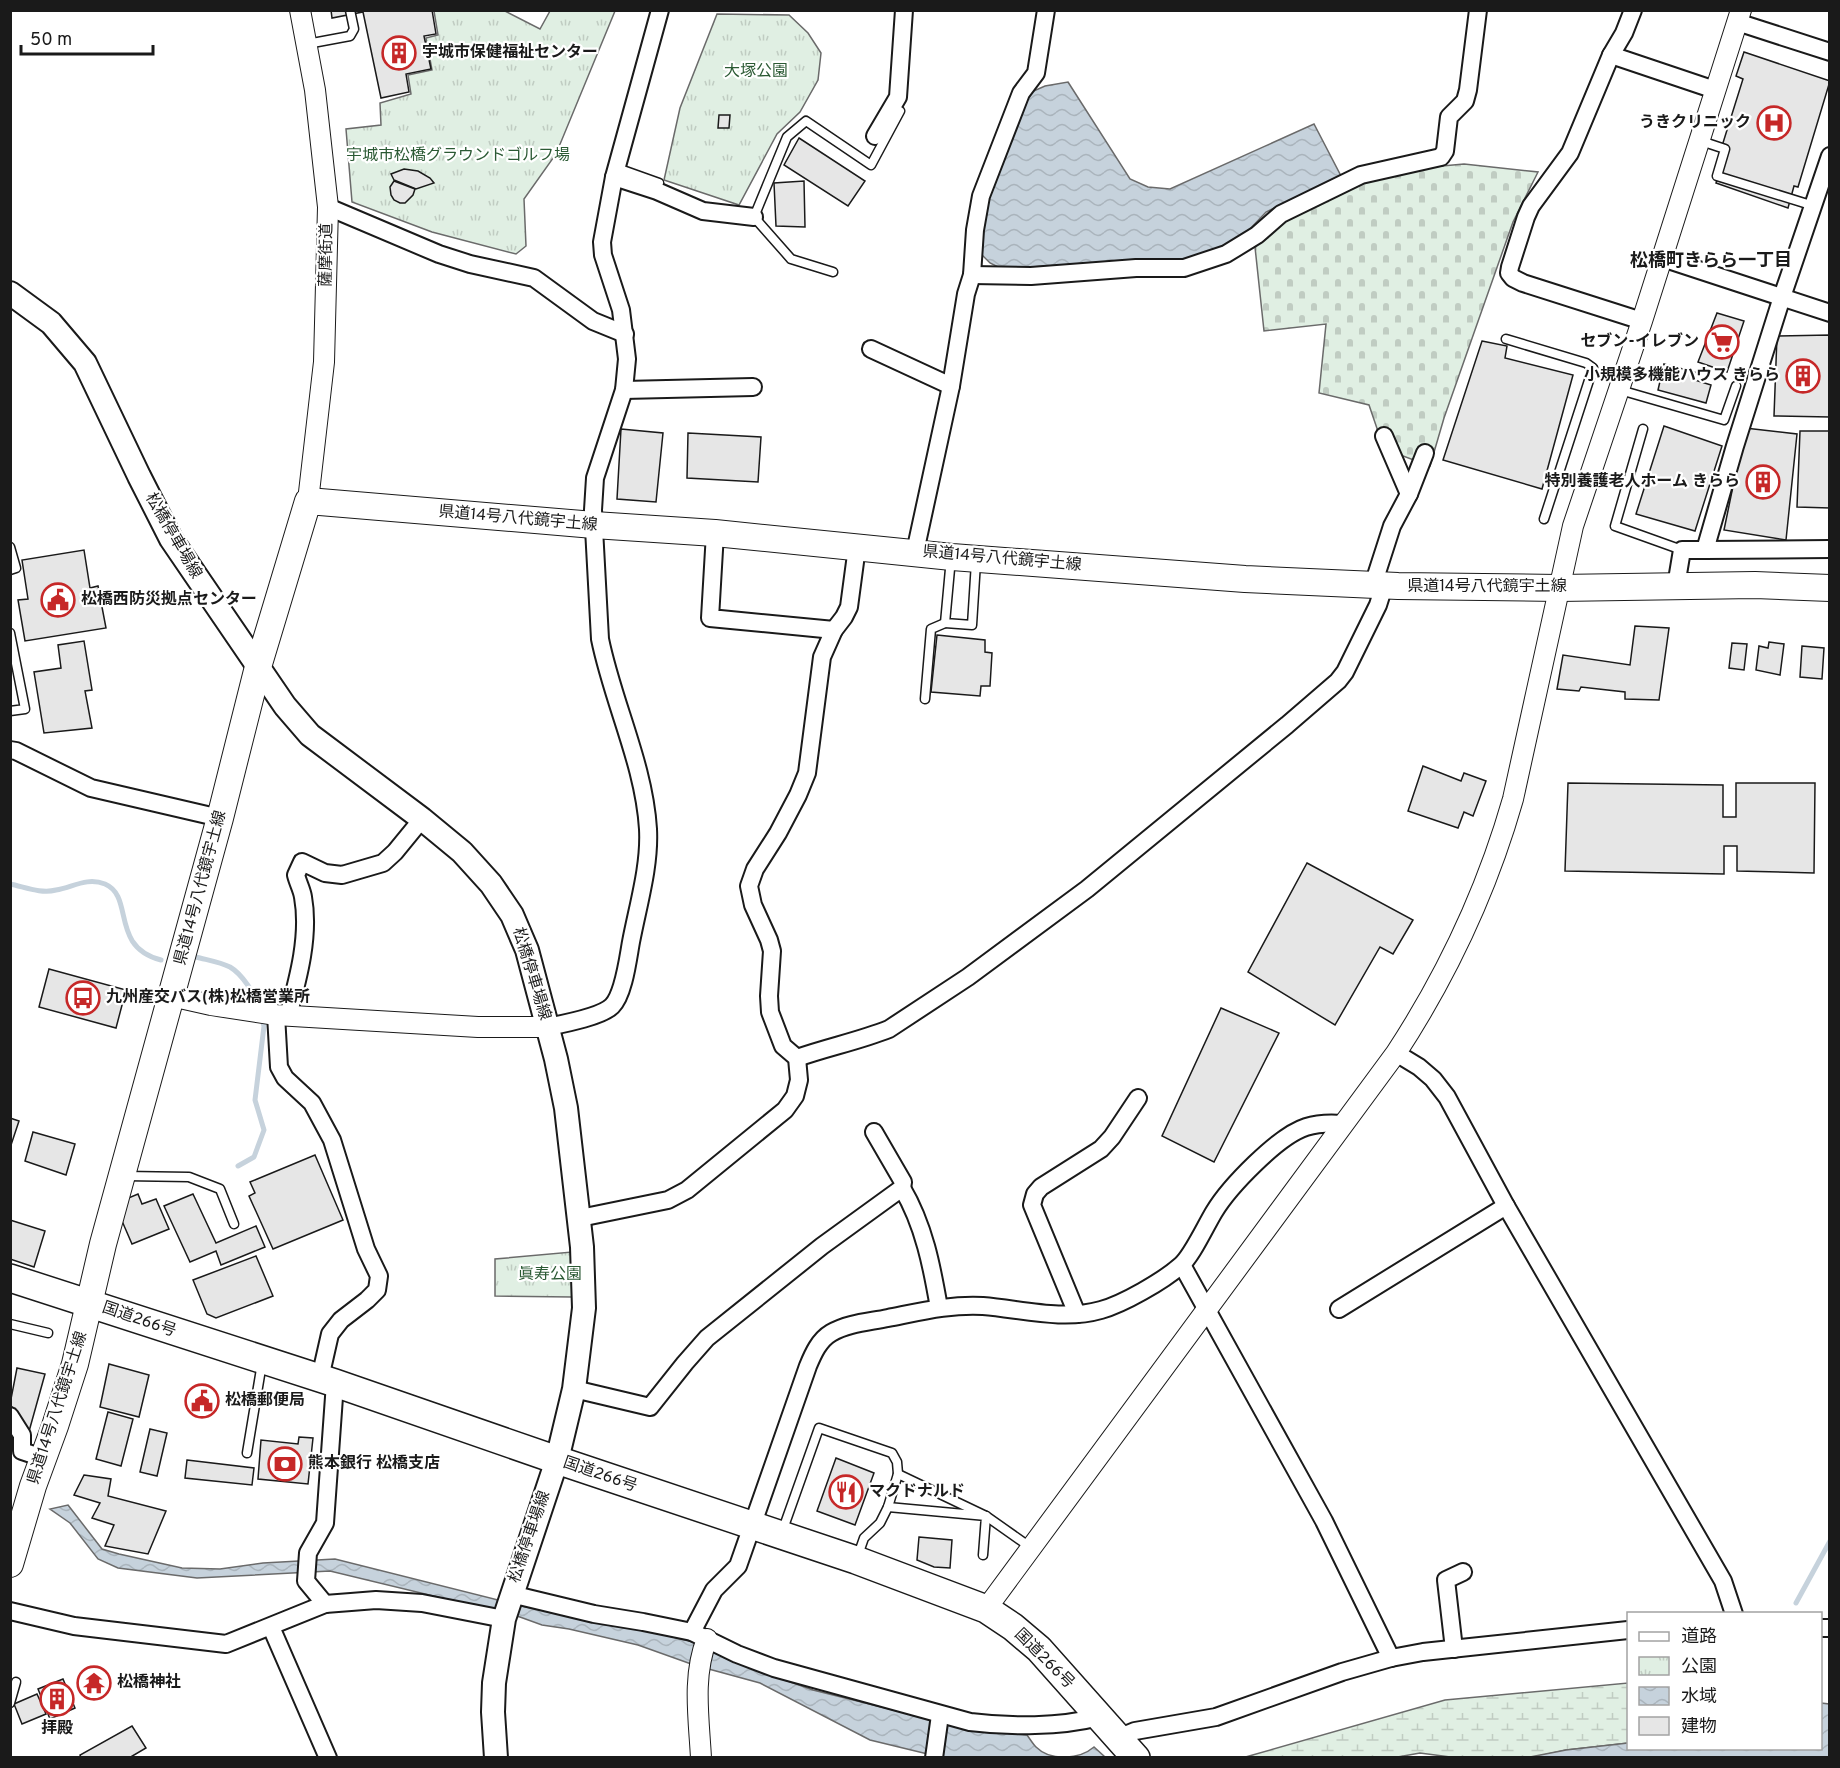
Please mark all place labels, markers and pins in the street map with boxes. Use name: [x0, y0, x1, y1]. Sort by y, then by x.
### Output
building icon: 宇城市保健福祉センター: [381, 35, 417, 71]
place label: 宇城市保健福祉センター: [422, 42, 598, 63]
hospital icon: うきクリニック: [1756, 105, 1792, 141]
place label: うきクリニック: [1639, 113, 1751, 133]
supermarket icon: セブン-イレブン: [1704, 324, 1740, 360]
place label: セブン-イレブン: [1580, 332, 1699, 352]
building icon: 小規模多機能ハウス きらら: [1785, 358, 1821, 394]
place label: 小規模多機能ハウス きらら: [1584, 365, 1780, 386]
building icon: 特別養護老人ホーム きらら: [1745, 464, 1781, 500]
place label: 特別養護老人ホーム きらら: [1544, 472, 1740, 492]
public building icon: 松橋西防災拠点センター: [40, 582, 76, 618]
place label: 松橋西防災拠点センター: [81, 590, 257, 610]
bus stop icon: 九州産交バス(株)松橋営業所: [65, 980, 101, 1016]
place label: 九州産交バス(株)松橋営業所: [106, 987, 310, 1008]
public building icon: 松橋郵便局: [184, 1383, 220, 1419]
place label: 松橋郵便局: [225, 1391, 305, 1411]
bank icon: 熊本銀行 松橋支店: [267, 1446, 303, 1482]
place label: 熊本銀行 松橋支店: [308, 1453, 440, 1474]
restaurant icon: マクドナルド: [828, 1474, 864, 1510]
place label: マクドナルド: [869, 1482, 965, 1502]
temple icon: 松橋神社: [76, 1665, 112, 1701]
place label: 松橋神社: [117, 1672, 181, 1693]
building icon: 拝殿: [39, 1681, 75, 1717]
place label: 拝殿: [41, 1719, 73, 1739]

